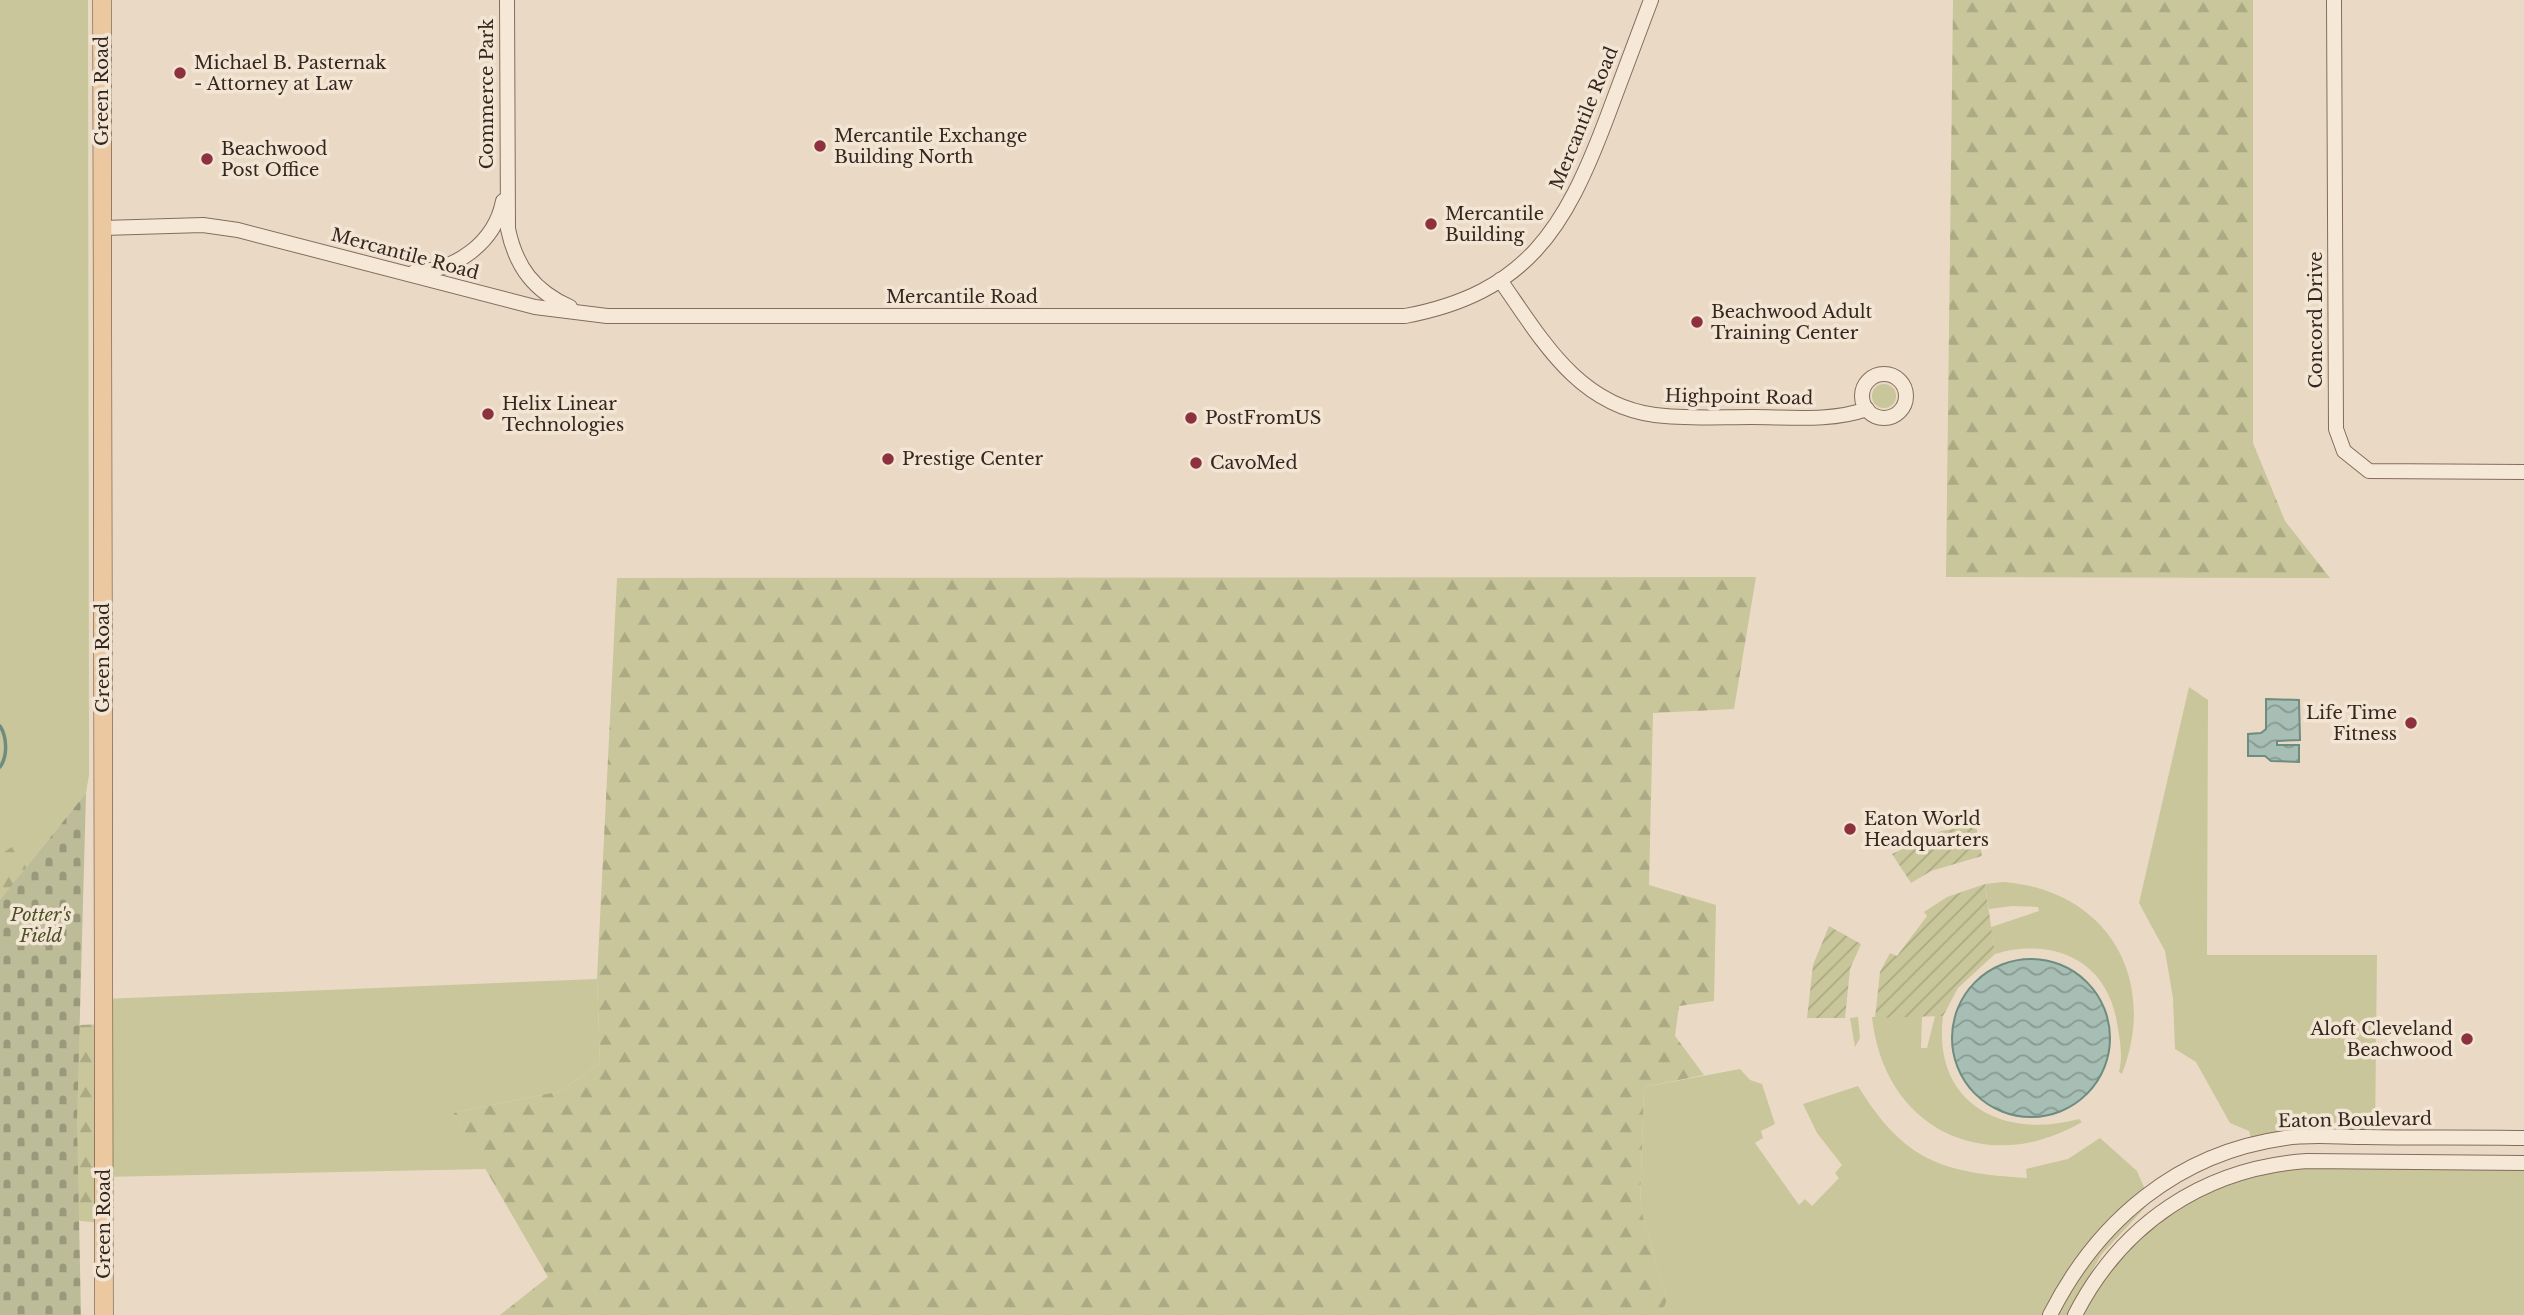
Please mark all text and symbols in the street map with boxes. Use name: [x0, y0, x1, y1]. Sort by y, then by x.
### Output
street label: Commerce Park: [476, 19, 498, 169]
street label: Green Road: [91, 36, 113, 146]
street label: Mercantile Road: [1545, 43, 1623, 193]
place label: Michael B. Pasternak - Attorney at Law: [194, 52, 386, 95]
marker: Michael B. Pasternak - Attorney at Law: [172, 65, 188, 81]
place label: Mercantile Exchange Building North: [834, 125, 1027, 168]
place label: Beachwood Post Office: [221, 138, 328, 181]
marker: Mercantile Exchange Building North: [812, 138, 828, 154]
marker: Beachwood Post Office: [199, 151, 215, 167]
place label: Mercantile Building: [1445, 203, 1544, 246]
marker: Mercantile Building: [1423, 216, 1439, 232]
street label: Mercantile Road: [329, 224, 481, 284]
street label: Concord Drive: [2305, 251, 2327, 389]
street label: Mercantile Road: [886, 286, 1038, 308]
place label: Beachwood Adult Training Center: [1711, 301, 1873, 344]
marker: Beachwood Adult Training Center: [1689, 314, 1705, 330]
street label: Highpoint Road: [1665, 385, 1813, 409]
place label: Helix Linear Technologies: [502, 393, 624, 436]
marker: Helix Linear Technologies: [480, 406, 496, 422]
place label: PostFromUS: [1205, 407, 1321, 429]
marker: PostFromUS: [1183, 410, 1199, 426]
place label: Prestige Center: [902, 448, 1044, 470]
marker: Prestige Center: [880, 451, 896, 467]
place label: CavoMed: [1210, 452, 1298, 474]
marker: CavoMed: [1188, 455, 1204, 471]
street label: Green Road: [92, 603, 114, 713]
place label: Life Time Fitness: [2306, 702, 2397, 745]
marker: Life Time Fitness: [2403, 715, 2419, 731]
place label: Eaton World Headquarters: [1864, 808, 1989, 851]
marker: Eaton World Headquarters: [1842, 821, 1858, 837]
park label: Potter's Field: [10, 904, 72, 947]
place label: Aloft Cleveland Beachwood: [2309, 1018, 2453, 1061]
marker: Aloft Cleveland Beachwood: [2459, 1031, 2475, 1047]
street label: Eaton Boulevard: [2278, 1108, 2432, 1132]
street label: Green Road: [93, 1169, 115, 1279]

